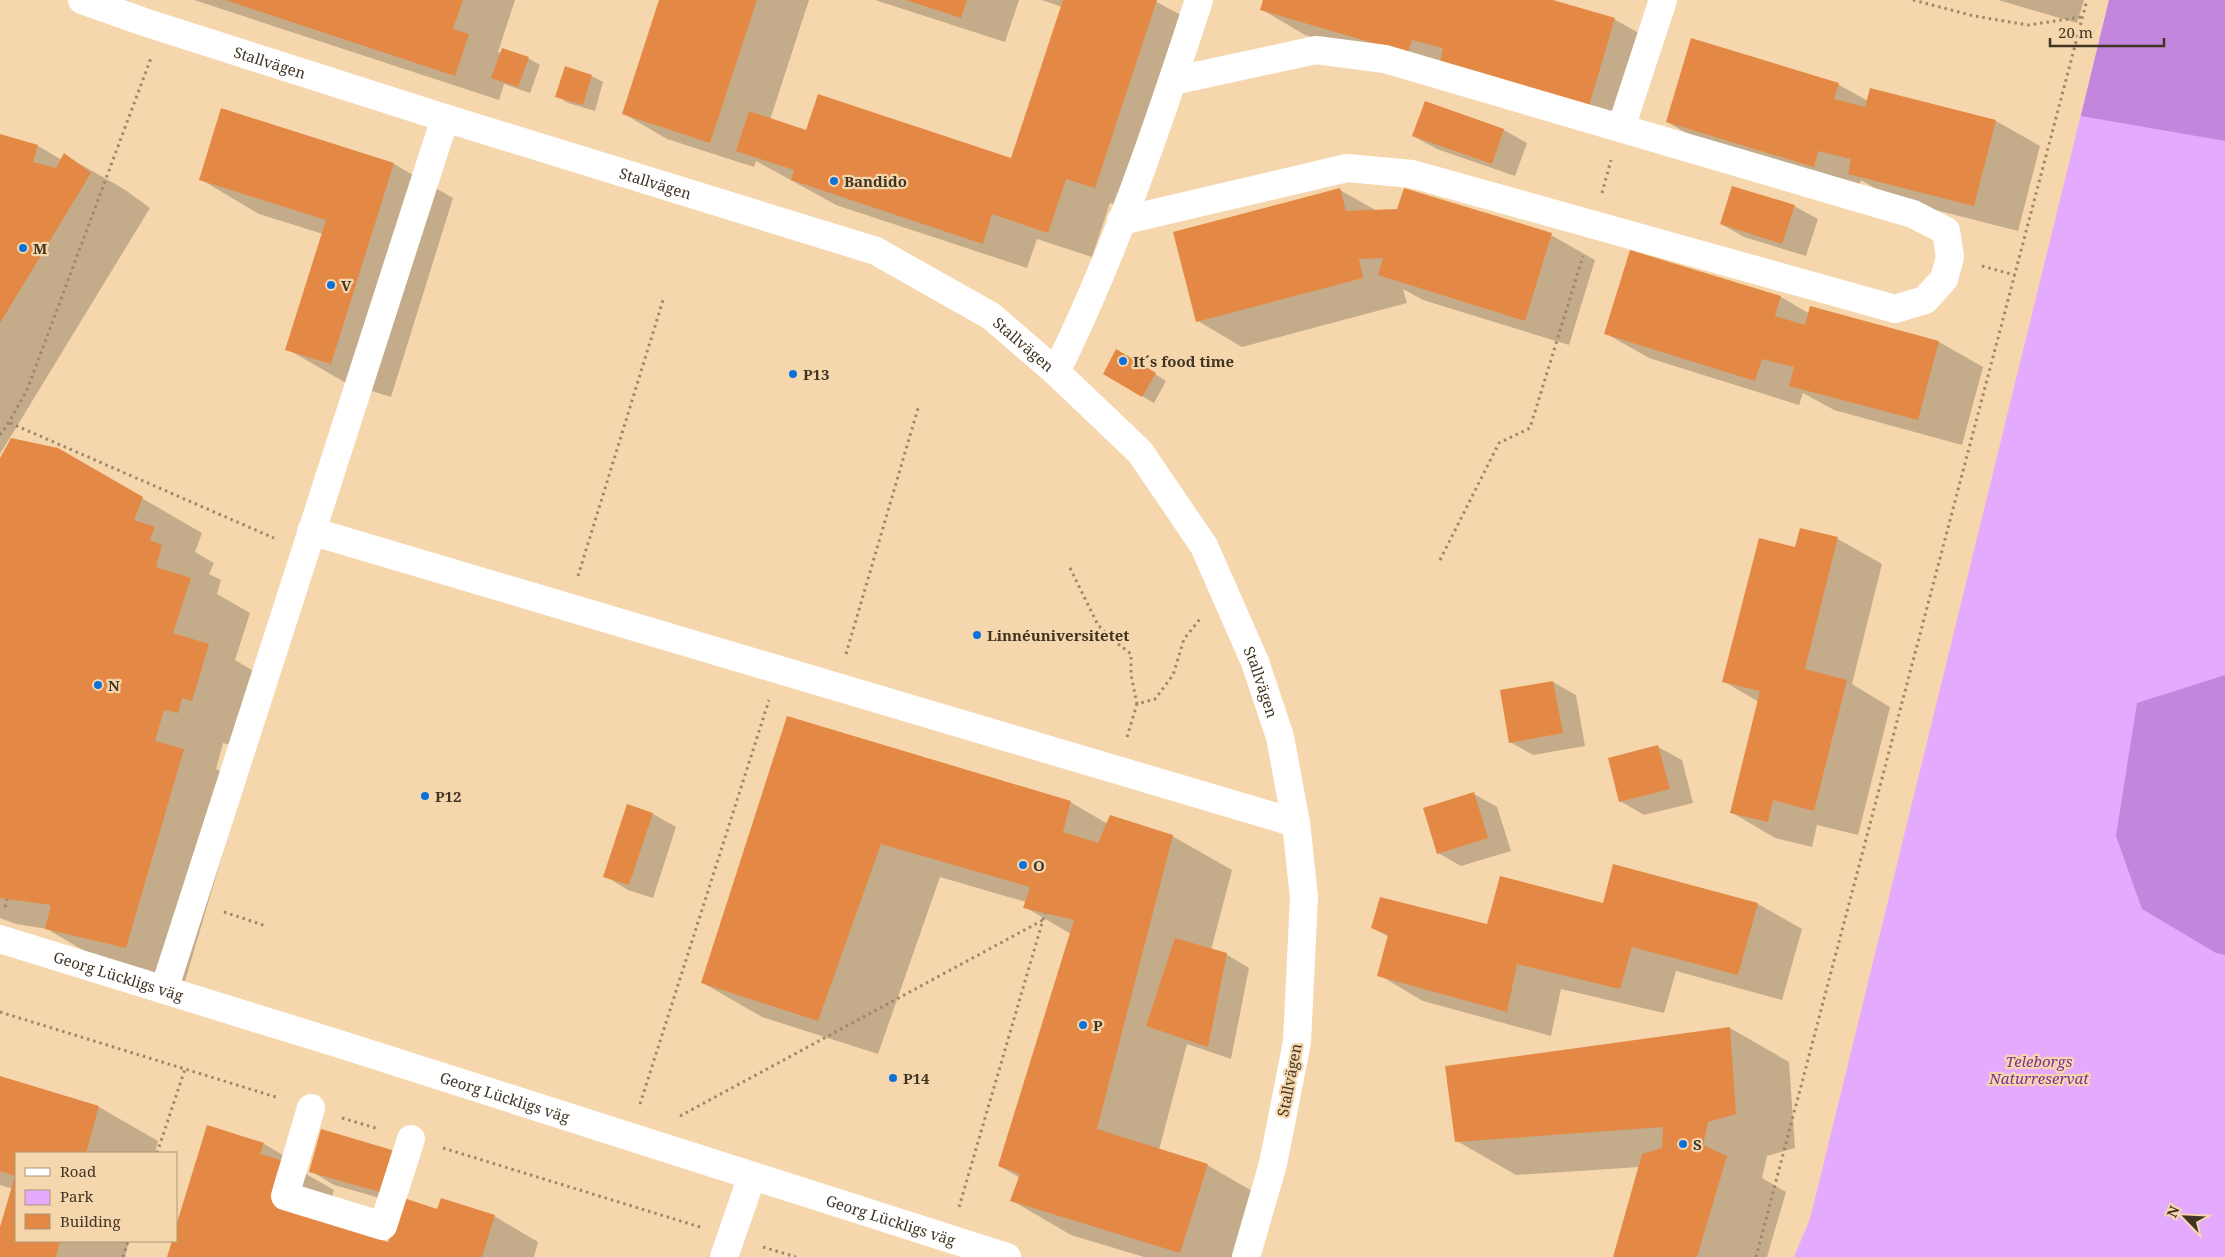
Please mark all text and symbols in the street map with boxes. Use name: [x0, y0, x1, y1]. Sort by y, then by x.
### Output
scale bar: [2050, 15, 2164, 47]
text: 20 m: [2058, 22, 2093, 42]
street label: Stallvägen: [232, 41, 309, 83]
street label: Stallvägen: [617, 162, 694, 204]
place label: Bandido: [844, 171, 907, 191]
marker: Bandido: [828, 175, 840, 187]
place label: M: [33, 238, 47, 258]
marker: M: [17, 242, 29, 254]
place label: V: [341, 275, 352, 295]
marker: V: [325, 279, 337, 291]
street label: Stallvägen: [989, 312, 1059, 376]
place label: It´s food time: [1133, 351, 1234, 371]
marker: It´s food time: [1117, 355, 1129, 367]
place label: P13: [803, 364, 830, 384]
marker: P13: [787, 368, 799, 380]
place label: Linnéuniversitetet: [987, 625, 1129, 645]
marker: Linnéuniversitetet: [971, 629, 983, 641]
street label: Stallvägen: [1239, 643, 1283, 720]
place label: N: [108, 675, 120, 695]
marker: N: [92, 679, 104, 691]
place label: P12: [435, 786, 462, 806]
marker: P12: [419, 790, 431, 802]
place label: O: [1033, 855, 1045, 875]
marker: O: [1017, 859, 1029, 871]
street label: Georg Lückligs väg: [51, 946, 186, 1005]
place label: P: [1093, 1015, 1103, 1035]
marker: P: [1077, 1019, 1089, 1031]
street label: Stallvägen: [1272, 1041, 1306, 1118]
park label: Teleborgs Naturreservat: [1988, 1051, 2089, 1088]
street label: Georg Lückligs väg: [438, 1067, 572, 1127]
place label: P14: [903, 1068, 930, 1088]
marker: P14: [887, 1072, 899, 1084]
place label: S: [1693, 1134, 1702, 1154]
marker: S: [1677, 1138, 1689, 1150]
legend: [15, 1152, 178, 1242]
text: Road: [60, 1161, 96, 1181]
text: Park: [60, 1186, 94, 1206]
street label: Georg Lückligs väg: [823, 1190, 958, 1250]
north arrow: [2160, 1192, 2210, 1242]
text: N: [2162, 1203, 2184, 1220]
text: Building: [60, 1211, 121, 1231]

